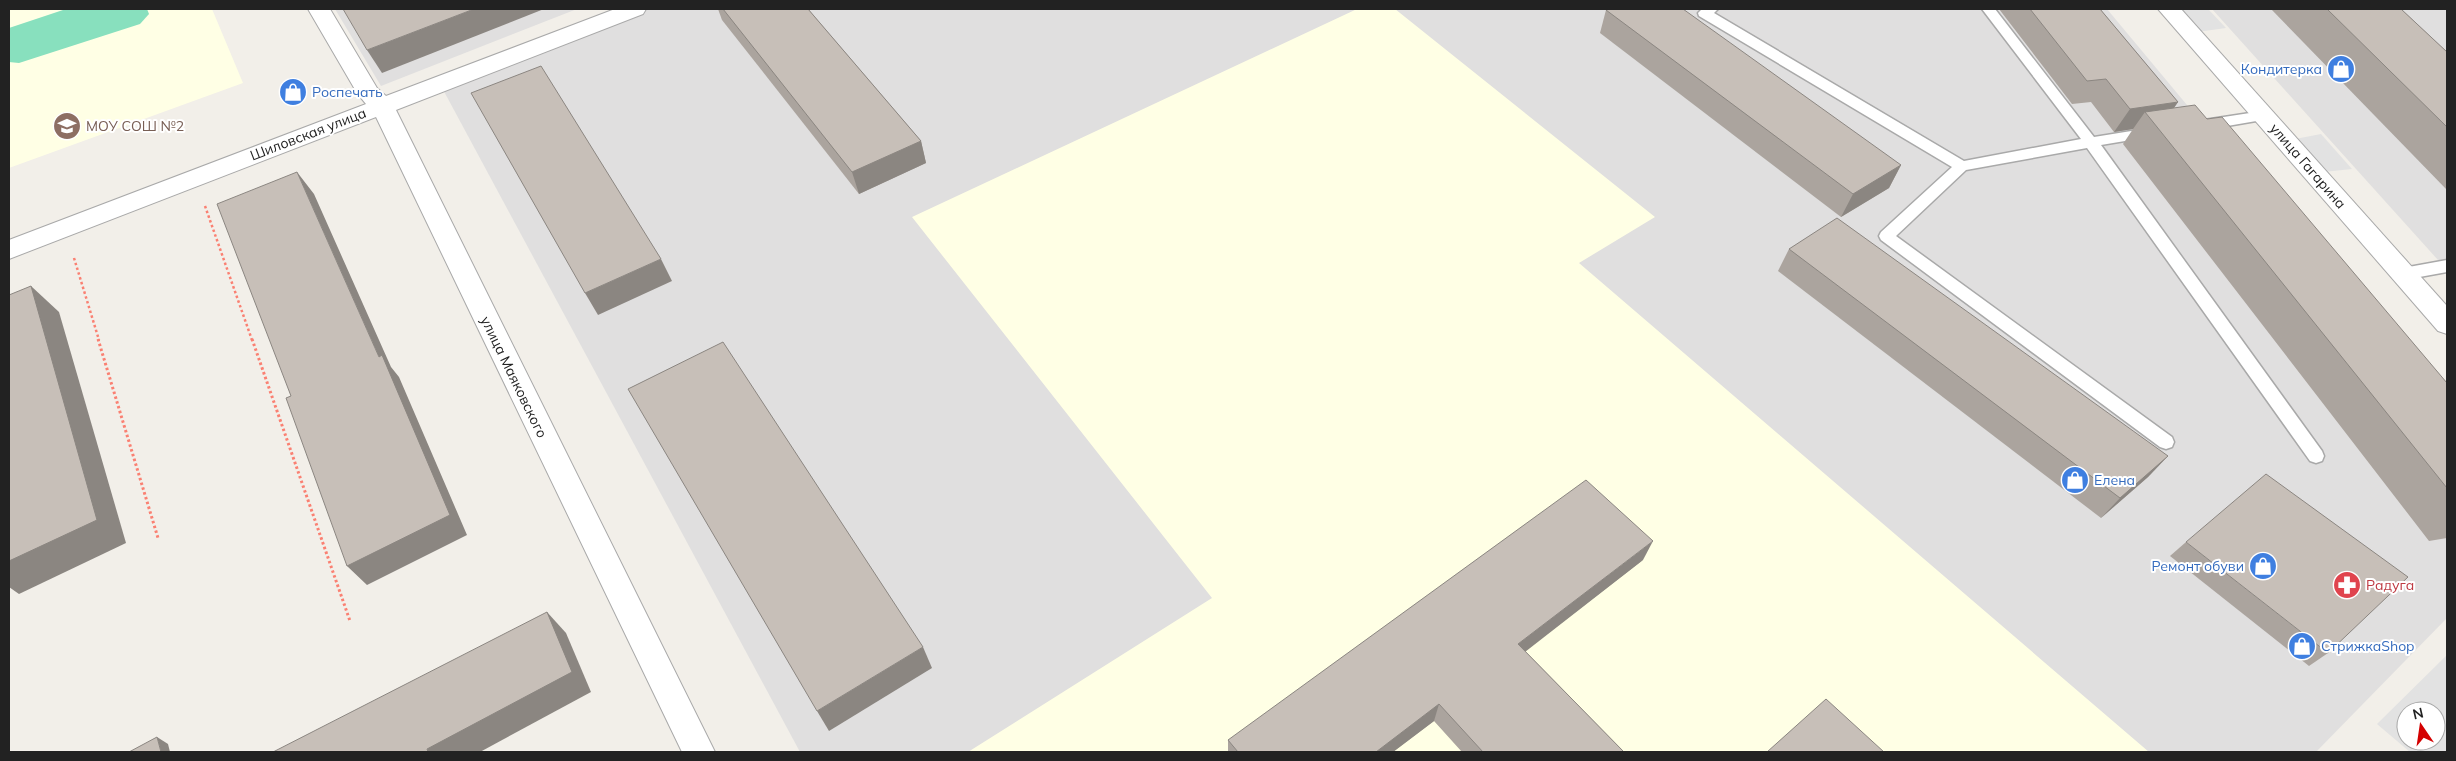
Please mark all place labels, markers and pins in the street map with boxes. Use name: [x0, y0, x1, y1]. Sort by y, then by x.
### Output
shop icon: Кондитерка: [2326, 54, 2356, 84]
place label: Кондитерка: [2241, 60, 2322, 78]
shop icon: Роспечать: [278, 77, 308, 107]
place label: Роспечать: [312, 83, 383, 101]
school or university icon: МОУ СОШ №2: [52, 111, 82, 141]
place label: МОУ СОШ №2: [86, 117, 184, 135]
shop icon: Елена: [2060, 465, 2090, 495]
place label: Елена: [2094, 471, 2135, 489]
shop icon: Ремонт обуви: [2248, 551, 2278, 581]
place label: Ремонт обуви: [2151, 557, 2244, 575]
pharmacy icon: Радуга: [2332, 570, 2362, 600]
place label: Радуга: [2366, 576, 2414, 594]
shop icon: СтрижкаShop: [2287, 631, 2317, 661]
place label: СтрижкаShop: [2321, 637, 2415, 655]

